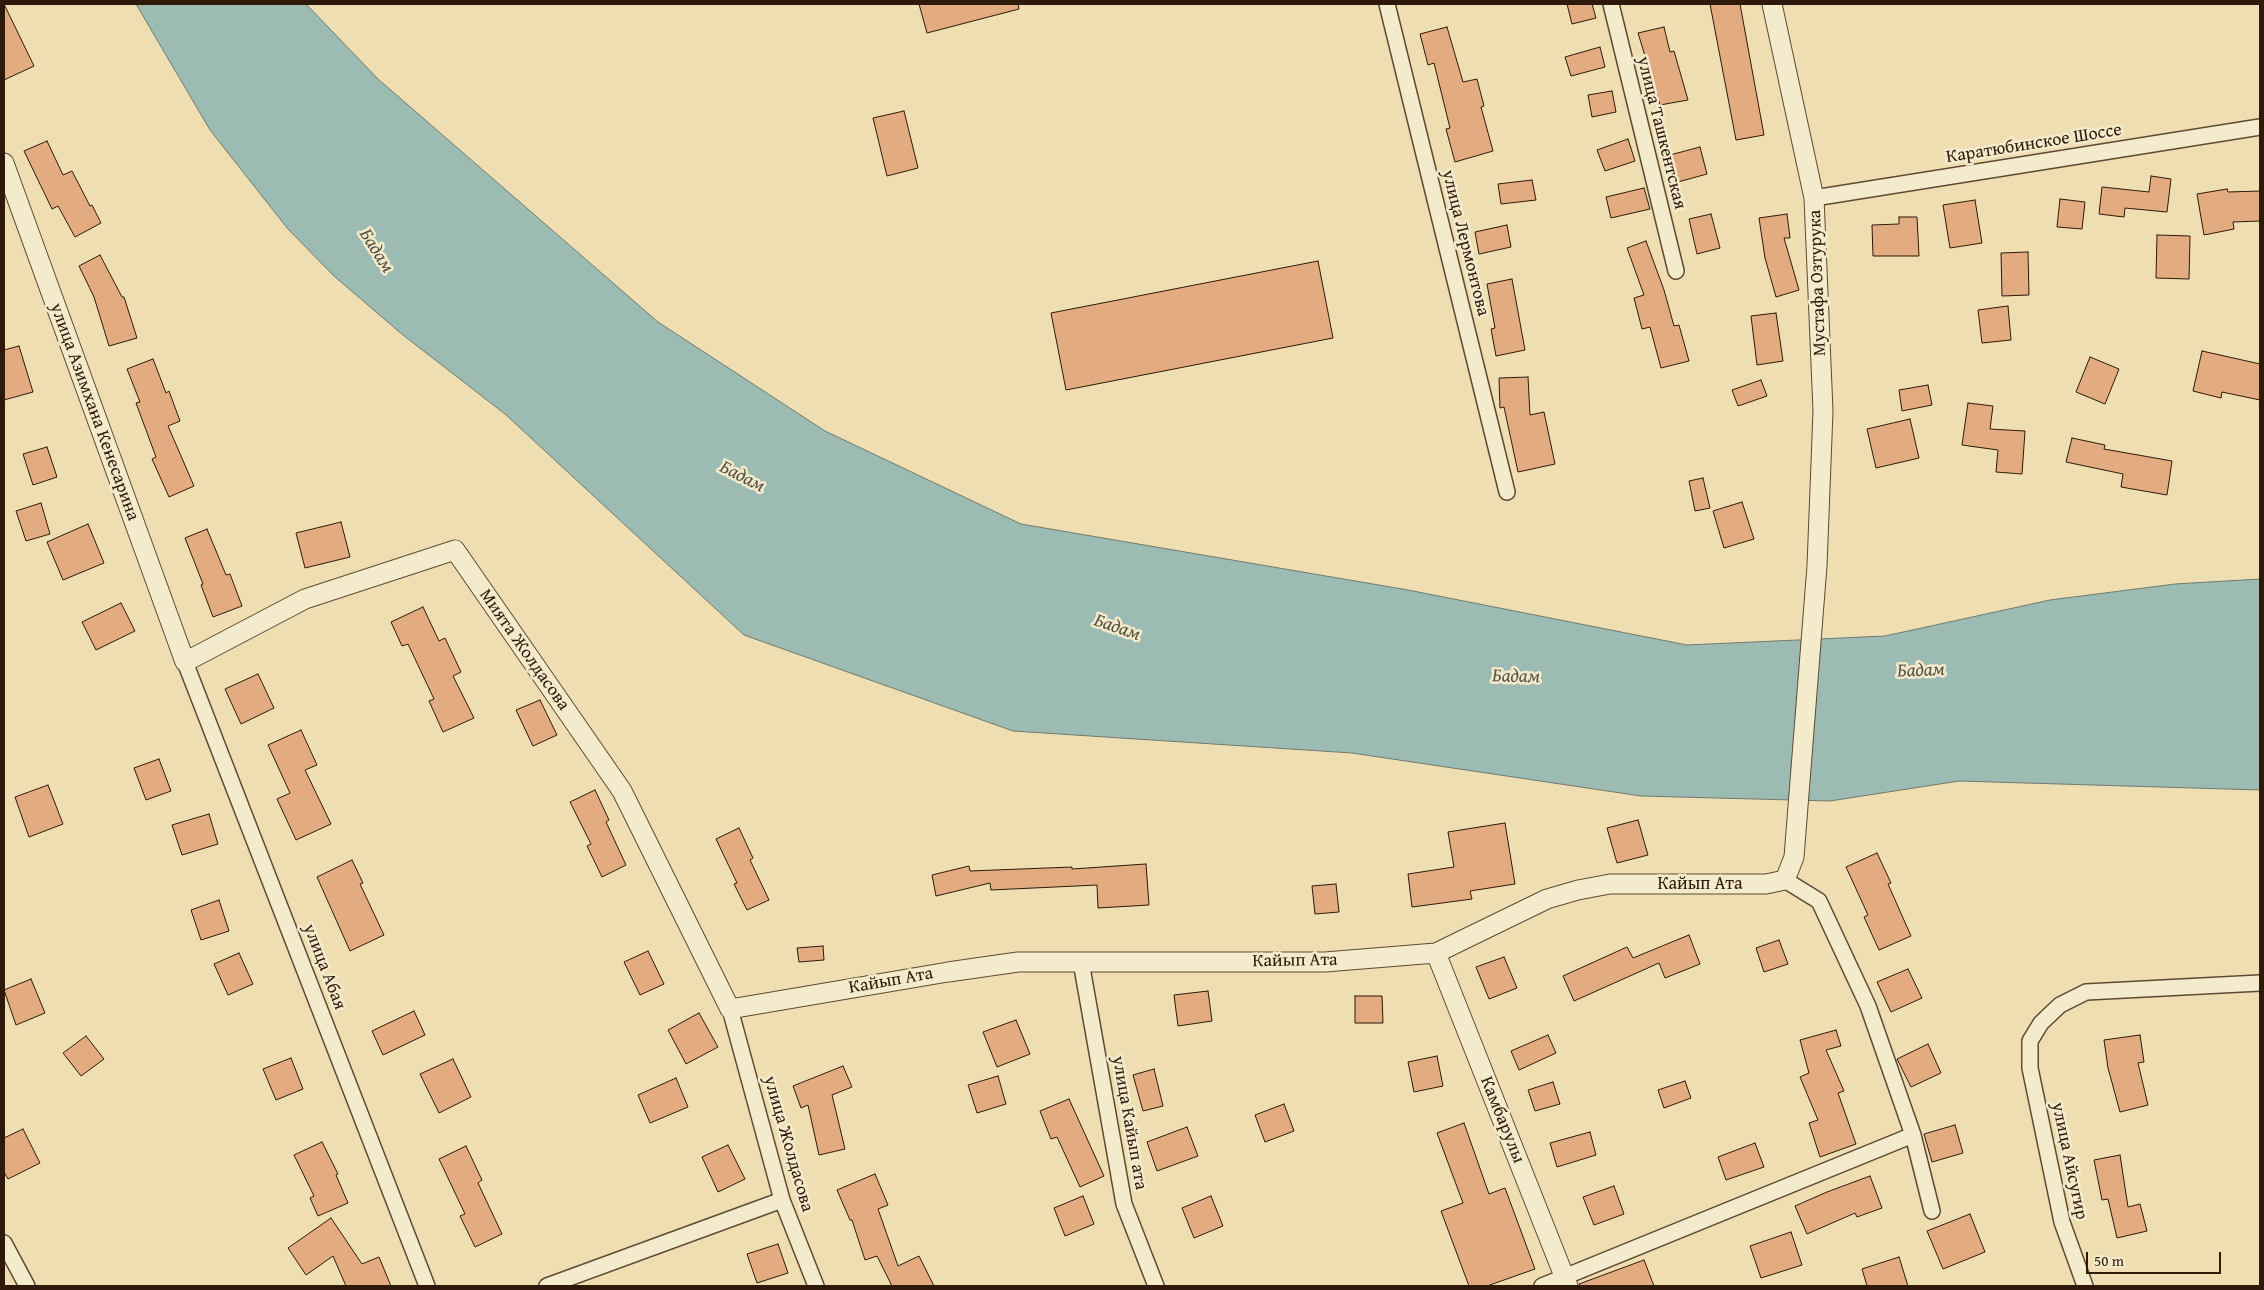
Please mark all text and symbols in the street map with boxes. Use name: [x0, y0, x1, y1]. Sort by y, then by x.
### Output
street label: улица Ташкентская: [1632, 54, 1690, 212]
street label: Каратюбинское Шоссе: [1945, 119, 2123, 169]
street label: улица Лермонтова: [1436, 168, 1494, 318]
street label: Мустафа Озтурука: [1805, 209, 1831, 357]
water label: Бадам: [354, 225, 398, 277]
street label: улица Азимхана Кенесарина: [45, 300, 143, 524]
water label: Бадам: [716, 456, 768, 498]
street label: Мията Жолдасова: [474, 585, 574, 715]
water label: Бадам: [1091, 609, 1143, 647]
water label: Бадам: [1897, 659, 1945, 683]
water label: Бадам: [1492, 665, 1540, 689]
street label: Кайып Ата: [1657, 873, 1743, 895]
street label: улица Абая: [298, 921, 350, 1013]
street label: Кайып Ата: [1252, 949, 1338, 973]
street label: Кайып Ата: [847, 963, 935, 999]
street label: улица Кайып ата: [1107, 1054, 1151, 1192]
street label: Камбарулы: [1475, 1073, 1529, 1167]
street label: улица Жолдасова: [758, 1074, 818, 1214]
street label: улица Айсугир: [2046, 1100, 2092, 1222]
scale bar: [2089, 1242, 2224, 1274]
text: 50 m: [2094, 1250, 2124, 1271]

